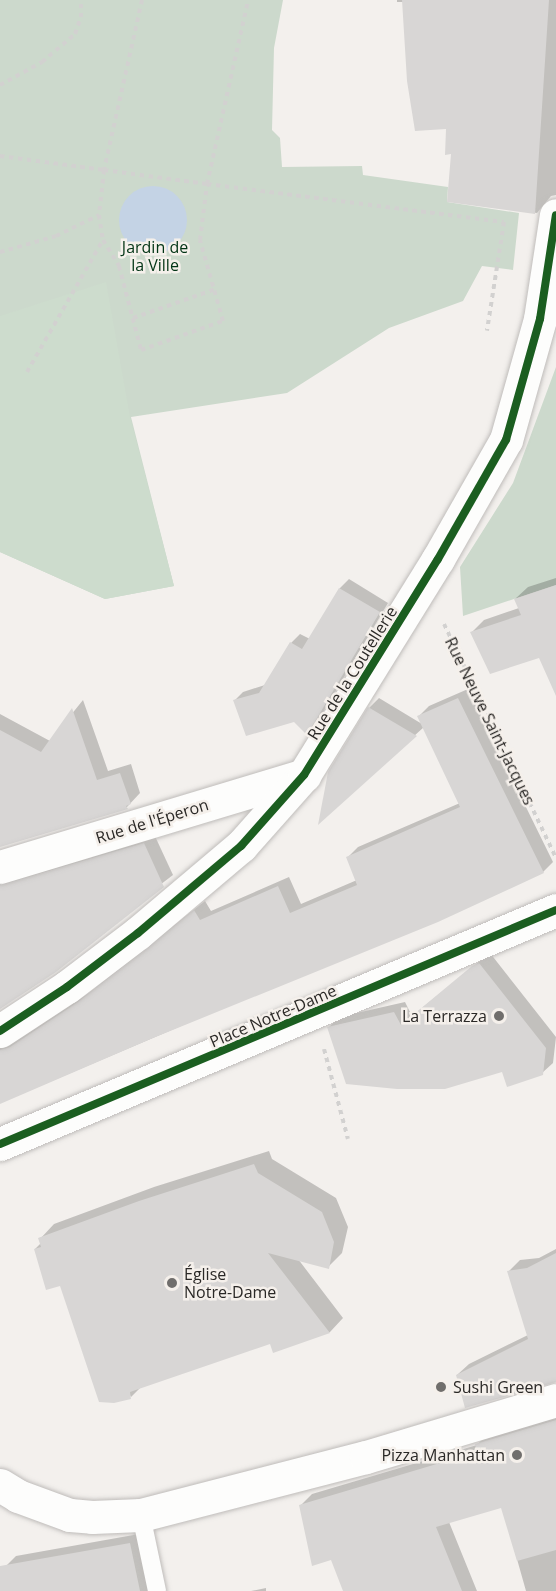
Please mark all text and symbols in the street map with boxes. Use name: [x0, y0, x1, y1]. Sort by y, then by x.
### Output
park label: Jardin de la Ville: [122, 237, 188, 275]
street label: Rue de la Coutellerie: [303, 603, 401, 743]
street label: Rue Neuve Saint-Jacques: [441, 634, 539, 808]
street label: Rue de l'Éperon: [93, 795, 211, 847]
street label: Place Notre-Dame: [207, 981, 339, 1051]
place label: La Terrazza: [402, 1006, 487, 1026]
marker: La Terrazza: [492, 1009, 506, 1023]
place label: Église Notre-Dame: [184, 1264, 276, 1302]
marker: Église Notre-Dame: [165, 1276, 179, 1290]
place label: Sushi Green: [453, 1377, 543, 1397]
marker: Sushi Green: [434, 1380, 448, 1394]
place label: Pizza Manhattan: [381, 1445, 505, 1465]
marker: Pizza Manhattan: [510, 1448, 524, 1462]

